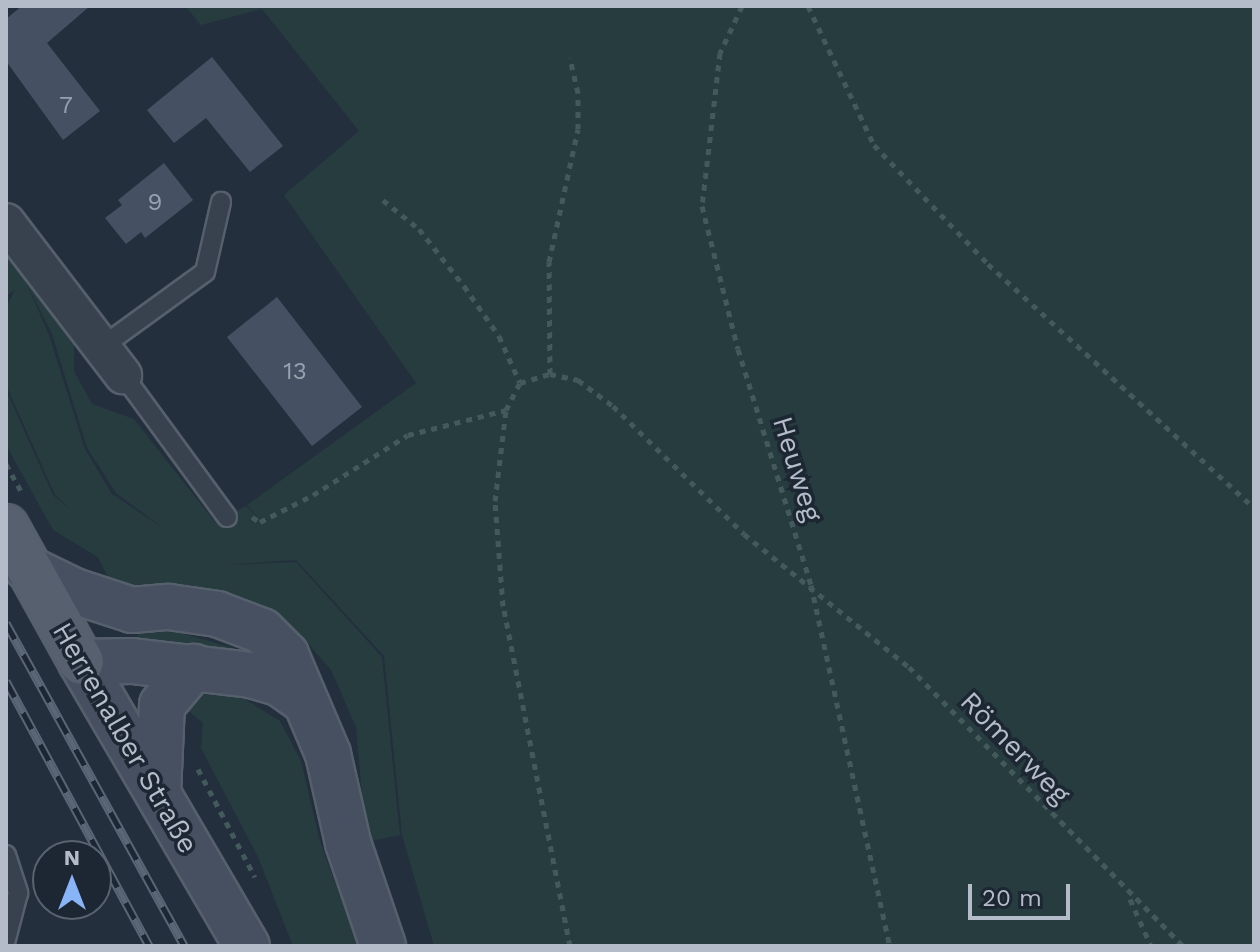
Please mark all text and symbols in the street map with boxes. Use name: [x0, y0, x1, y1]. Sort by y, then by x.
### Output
house number: 7: [59, 92, 73, 120]
house number: 9: [148, 189, 162, 217]
house number: 13: [283, 358, 307, 386]
street label: Heuweg: [765, 413, 829, 525]
street label: Herrenalber Straße: [45, 616, 205, 860]
street label: Römerweg: [953, 685, 1077, 811]
north arrow: [32, 840, 112, 920]
text: N: [64, 845, 80, 870]
scale bar: [972, 868, 1074, 918]
text: 20 m: [982, 884, 1042, 912]

